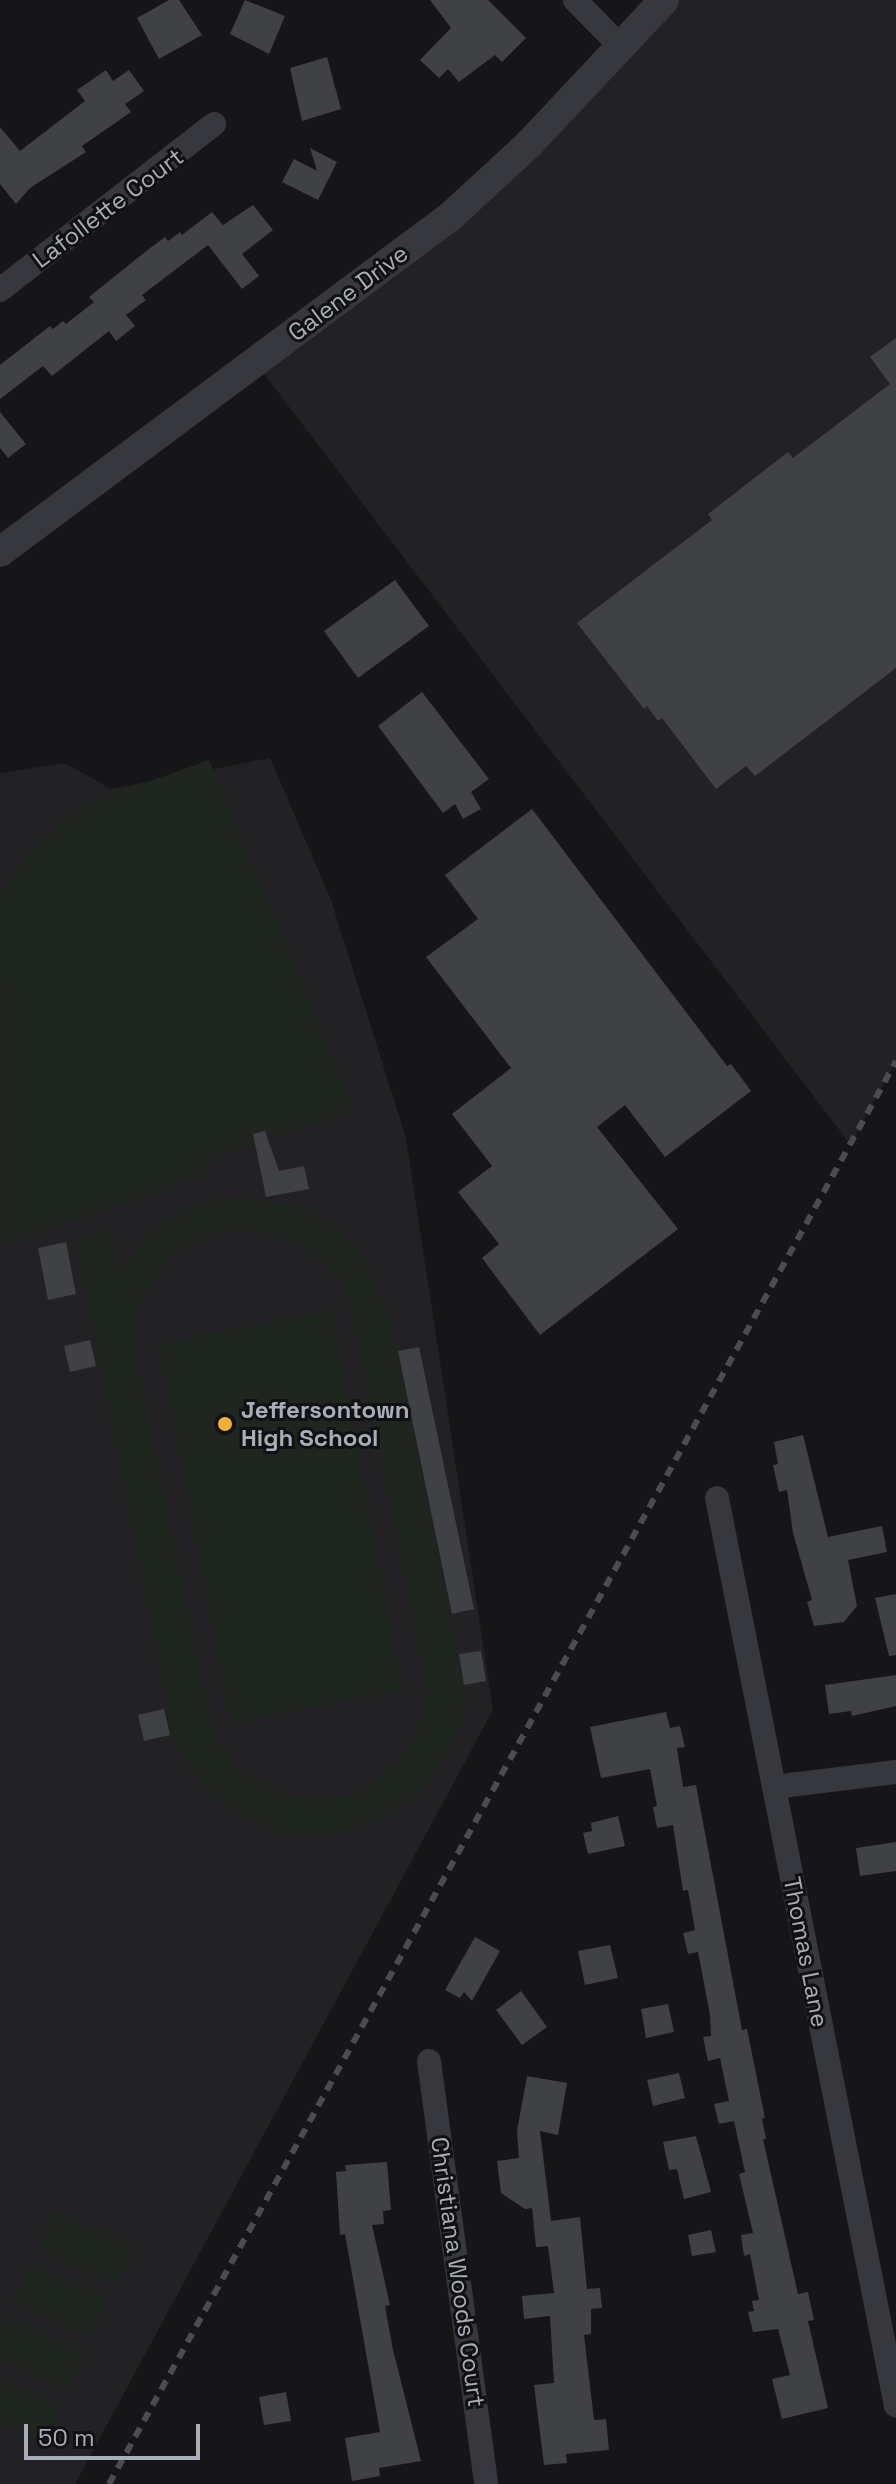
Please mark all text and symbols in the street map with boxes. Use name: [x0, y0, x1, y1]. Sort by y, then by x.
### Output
street label: Lafollette Court: [27, 142, 189, 274]
street label: Galene Drive: [283, 239, 413, 347]
place label: Jeffersontown High School: [241, 1396, 410, 1452]
marker: Jeffersontown High School: [216, 1415, 234, 1433]
street label: Thomas Lane: [777, 1874, 835, 2030]
street label: Christiana Woods Court: [425, 2135, 491, 2409]
scale bar: [28, 2408, 204, 2458]
text: 50 m: [38, 2422, 95, 2453]

